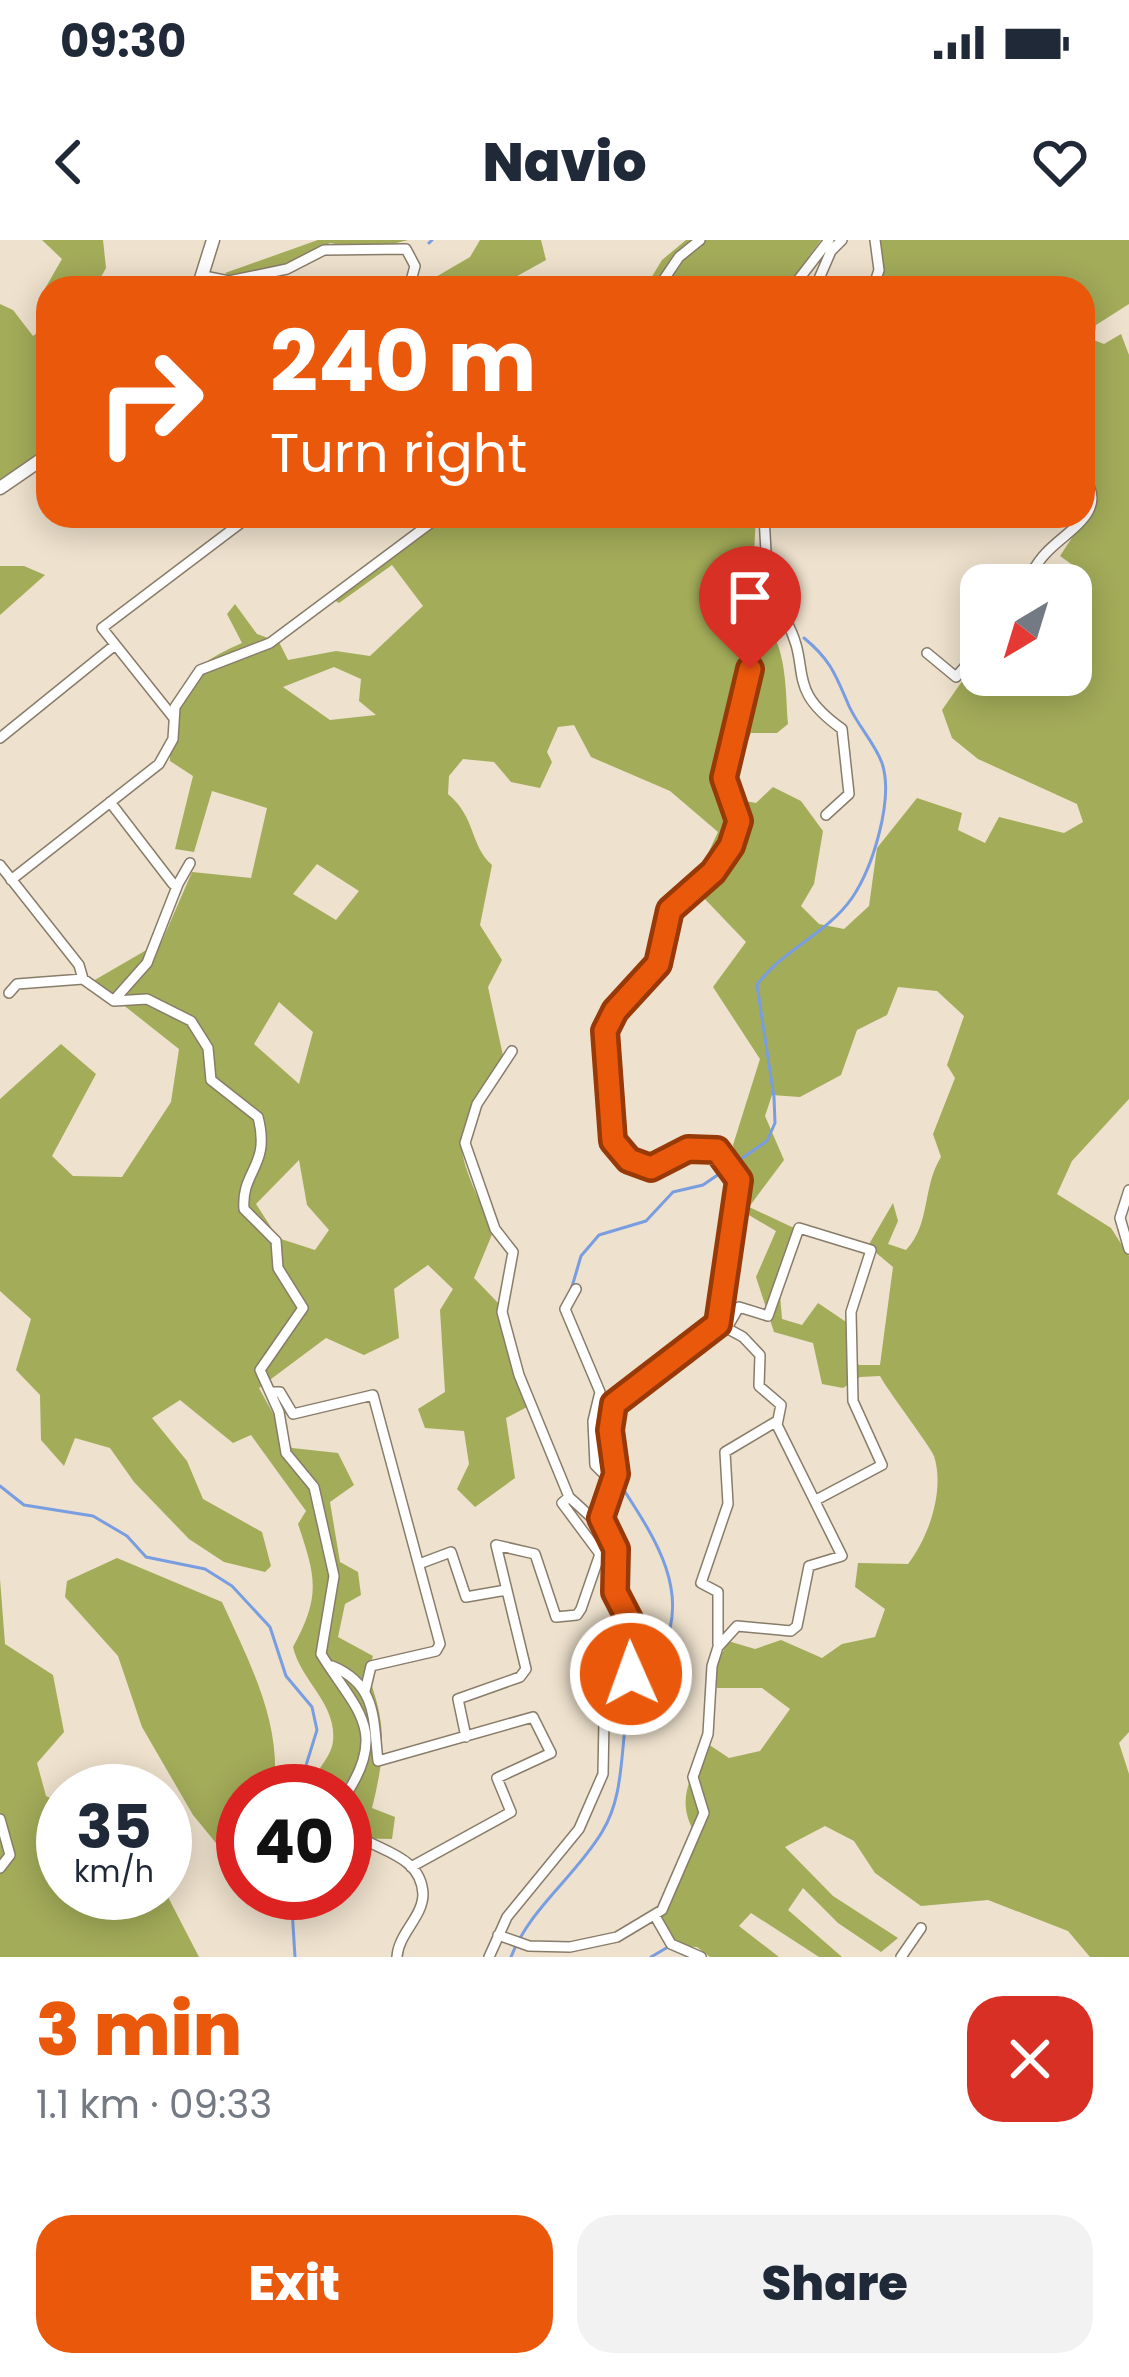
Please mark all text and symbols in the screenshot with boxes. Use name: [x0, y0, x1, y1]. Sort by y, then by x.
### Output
text: 09:30: [60, 10, 186, 73]
text: Navio: [482, 124, 647, 200]
icon: back: [36, 129, 102, 195]
icon: heart: [1027, 129, 1093, 195]
text: 240 m: [270, 303, 536, 420]
icon: right: [72, 324, 228, 480]
text: Turn right: [270, 415, 527, 491]
pin: [699, 546, 801, 669]
icon: arrive: [717, 564, 783, 630]
north arrow: [960, 564, 1092, 696]
map controls: [960, 564, 1092, 696]
position arrow: [568, 1611, 694, 1737]
speed limit sign: 40: [216, 1764, 372, 1920]
text: 35: [76, 1785, 152, 1869]
text: km/h: [74, 1850, 154, 1893]
text: 3 min: [36, 1979, 242, 2080]
button: close: [967, 1996, 1093, 2122]
text: 1.1 km · 09:33: [36, 2077, 272, 2132]
button: Exit: [36, 2215, 553, 2353]
button: Share: [577, 2215, 1093, 2353]

